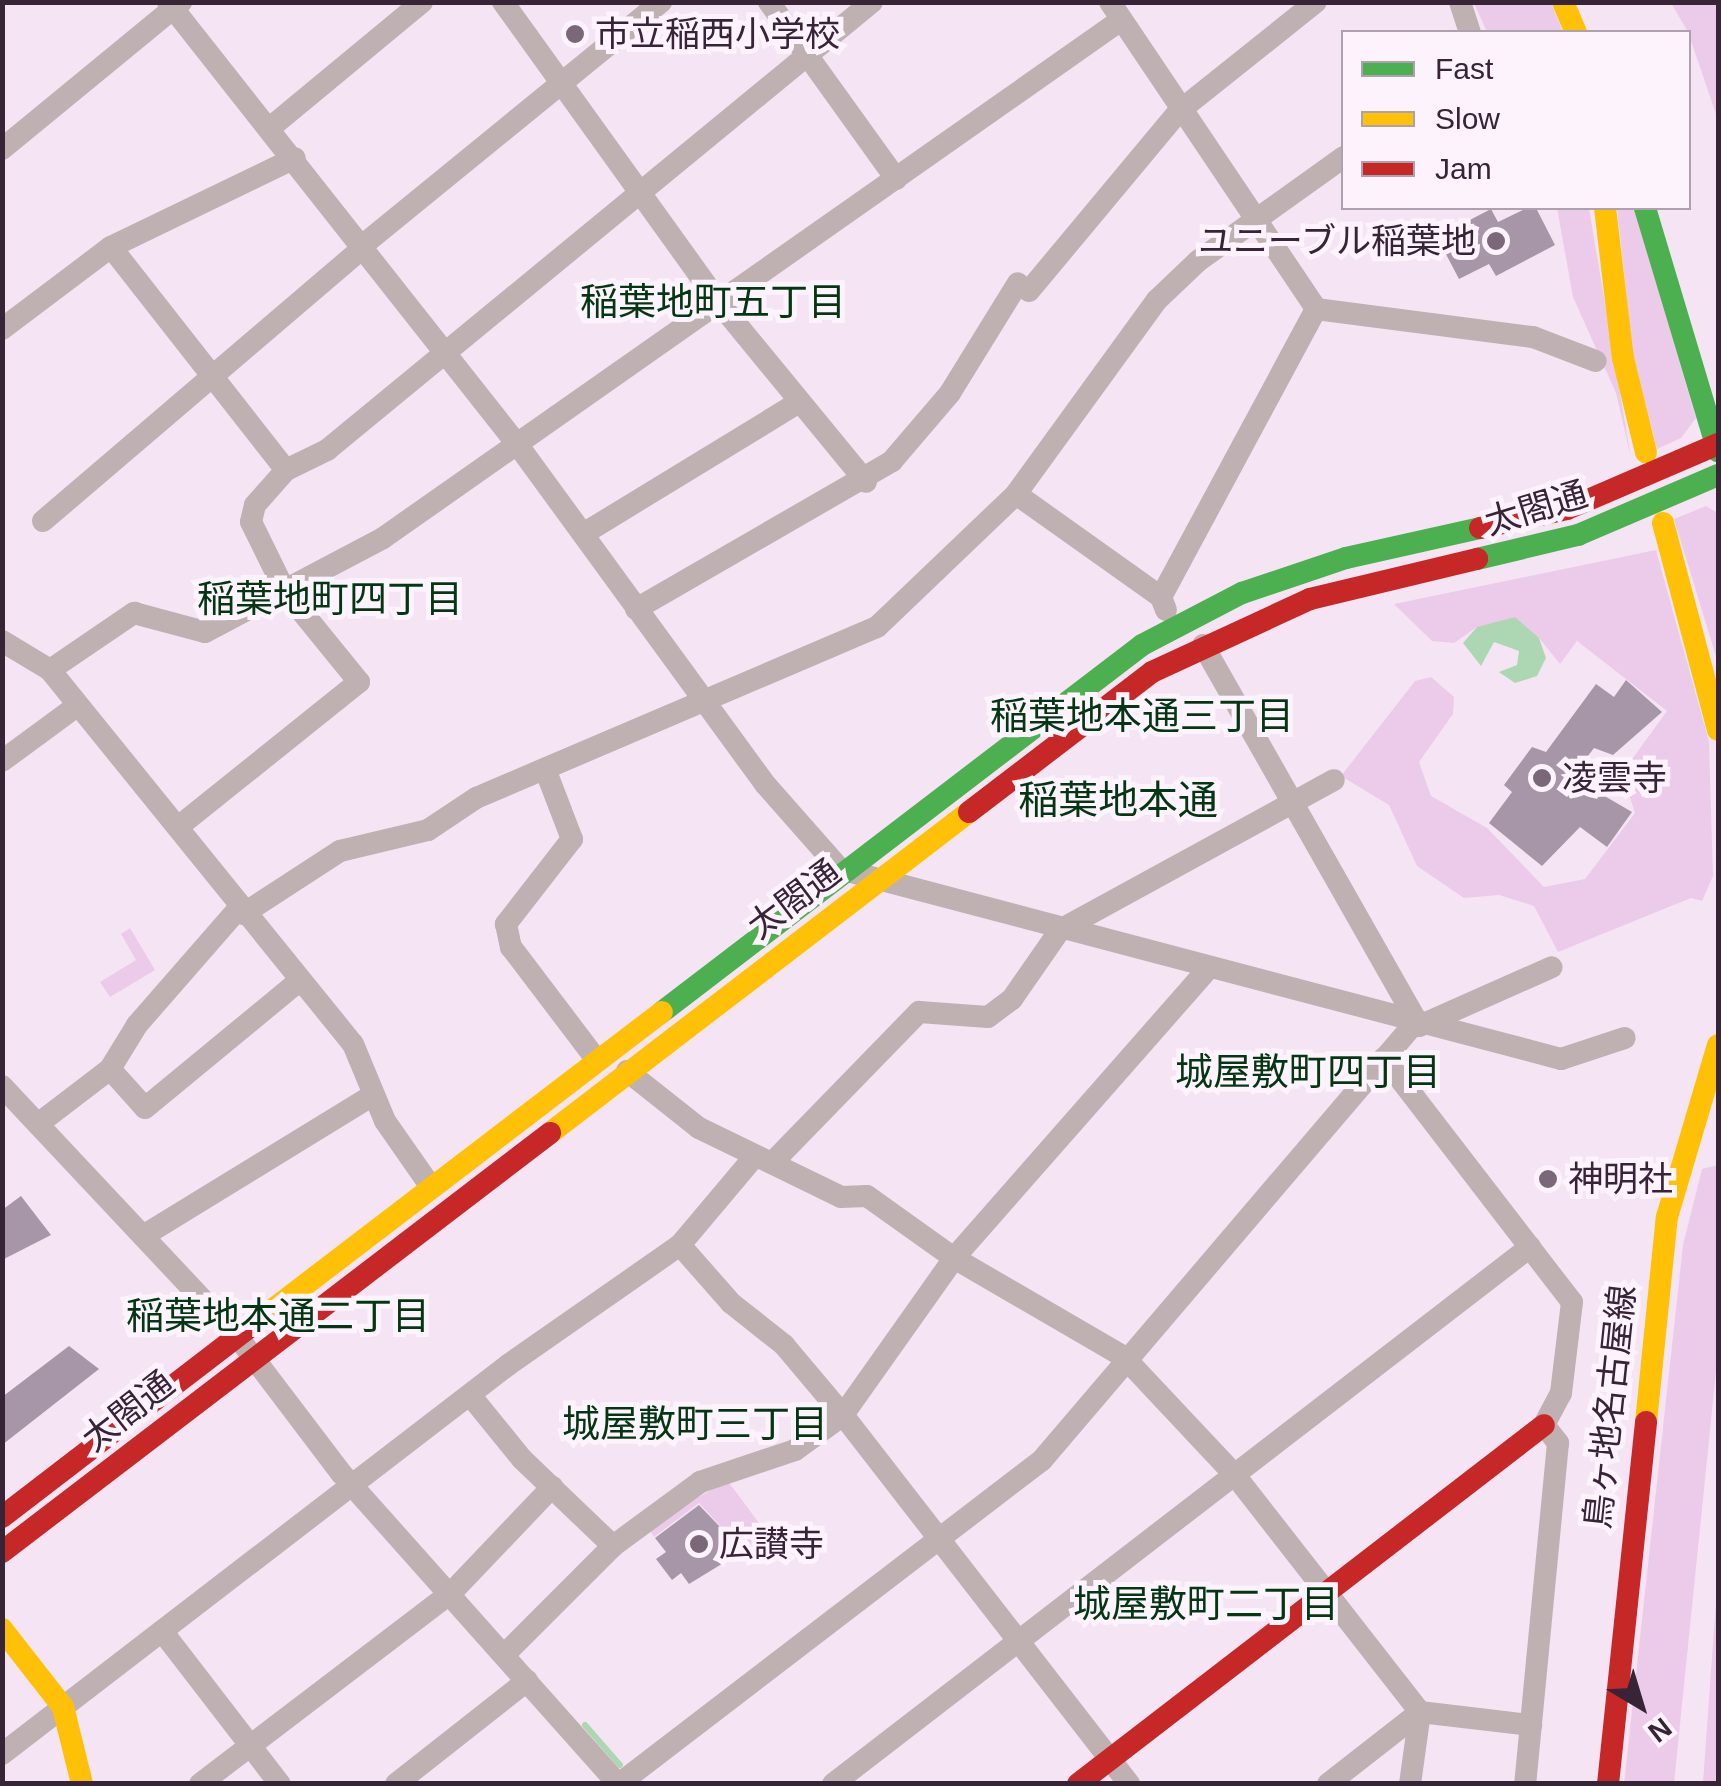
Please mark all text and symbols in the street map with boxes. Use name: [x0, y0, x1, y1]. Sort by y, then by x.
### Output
place label: 市立稲西小学校: [595, 13, 840, 55]
marker: 市立稲西小学校: [564, 23, 586, 45]
legend: [1341, 30, 1691, 210]
text: Fast: [1435, 52, 1493, 85]
text: Slow: [1435, 102, 1500, 135]
text: Jam: [1435, 152, 1492, 185]
place label: ユニーブル稲葉地: [1196, 220, 1476, 262]
marker: ユニーブル稲葉地: [1485, 230, 1507, 252]
district label: 稲葉地町五丁目: [580, 280, 846, 326]
street label: 太閤通: [1480, 473, 1592, 543]
district label: 稲葉地町四丁目: [197, 577, 463, 623]
district label: 稲葉地本通三丁目: [990, 694, 1294, 740]
place label: 凌雲寺: [1562, 757, 1667, 799]
marker: 凌雲寺: [1531, 767, 1553, 789]
district label: 稲葉地本通: [1018, 776, 1218, 824]
street label: 太閤通: [739, 851, 849, 947]
district label: 城屋敷町四丁目: [1175, 1050, 1441, 1096]
place label: 神明社: [1568, 1158, 1673, 1200]
marker: 神明社: [1537, 1168, 1559, 1190]
street label: 鳥ヶ地名古屋線: [1576, 1283, 1644, 1531]
district label: 稲葉地本通二丁目: [126, 1294, 430, 1340]
street label: 太閤通: [74, 1362, 182, 1460]
district label: 城屋敷町三丁目: [562, 1402, 828, 1448]
place label: 広讃寺: [719, 1523, 824, 1565]
marker: 広讃寺: [688, 1533, 710, 1555]
district label: 城屋敷町二丁目: [1073, 1582, 1339, 1628]
north arrow: [1591, 1656, 1691, 1756]
text: N: [1642, 1712, 1677, 1748]

